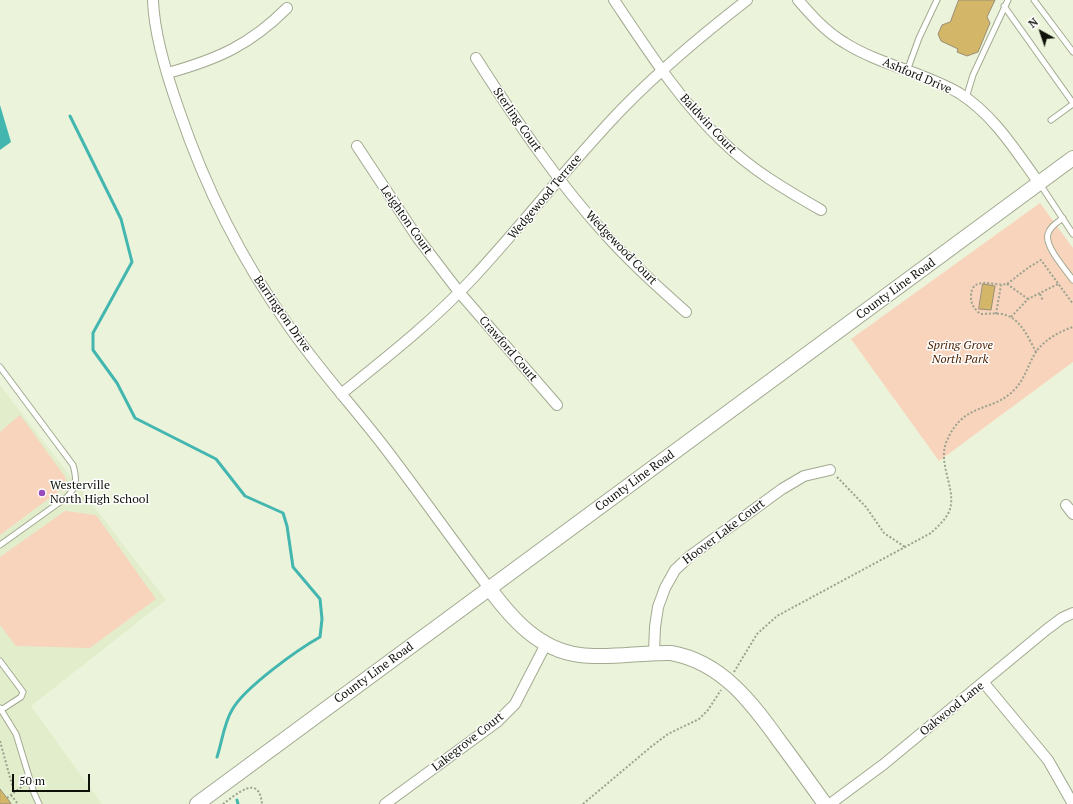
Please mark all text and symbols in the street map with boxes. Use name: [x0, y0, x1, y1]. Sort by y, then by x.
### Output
north arrow: [1021, 12, 1061, 52]
text: N: [1026, 15, 1041, 31]
street label: Ashford Drive: [880, 55, 954, 97]
street label: Sterling Court: [490, 85, 544, 155]
street label: Baldwin Court: [677, 91, 739, 157]
street label: Wedgewood Terrace: [505, 152, 585, 242]
street label: Leighton Court: [377, 183, 435, 257]
street label: Wedgewood Court: [582, 208, 660, 288]
street label: County Line Road: [854, 255, 938, 323]
street label: Barrington Drive: [250, 273, 314, 355]
street label: Crawford Court: [476, 313, 540, 385]
park label: Spring Grove North Park: [927, 339, 993, 367]
street label: County Line Road: [593, 447, 677, 515]
place label: Westerville North High School: [50, 479, 149, 507]
marker: Westerville North High School: [37, 488, 47, 498]
street label: Hoover Lake Court: [680, 496, 768, 568]
street label: County Line Road: [332, 639, 416, 707]
street label: Oakwood Lane: [917, 679, 987, 739]
street label: Lakegrove Court: [429, 710, 507, 774]
scale bar: [14, 766, 92, 792]
text: 50 m: [19, 773, 45, 788]

